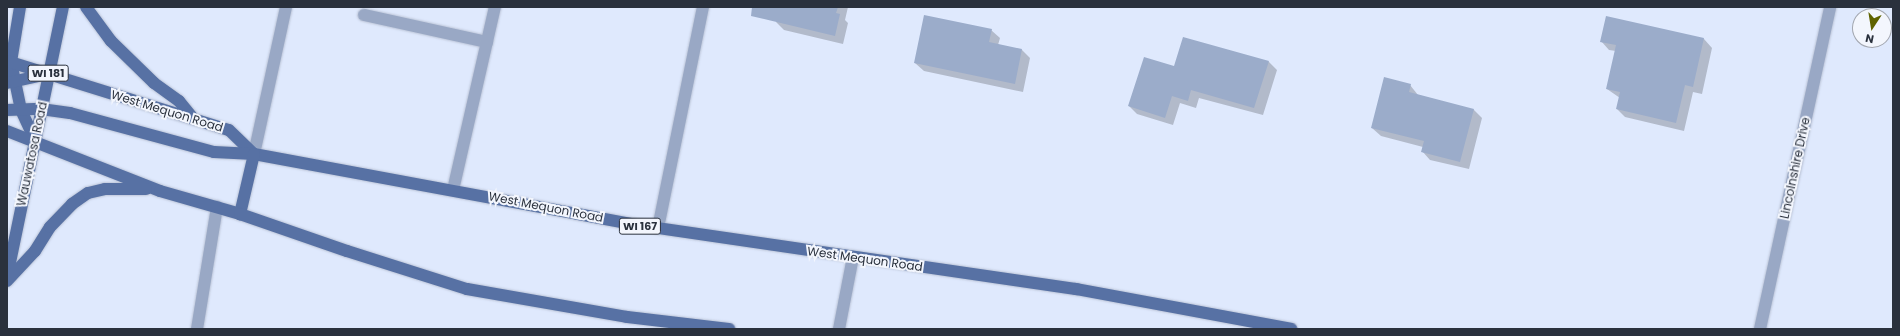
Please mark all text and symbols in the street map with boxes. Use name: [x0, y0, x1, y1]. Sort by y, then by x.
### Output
north arrow: [1852, 8, 1892, 48]
text: N: [1864, 30, 1875, 47]
road number: WI 181: [27, 64, 69, 82]
street label: West Mequon Road: [109, 87, 225, 135]
street label: Wauwatosa Road: [14, 101, 50, 207]
street label: Lincolnshire Drive: [1777, 116, 1813, 220]
street label: West Mequon Road: [488, 189, 604, 225]
road number: WI 167: [618, 217, 662, 235]
street label: West Mequon Road: [806, 244, 924, 274]

